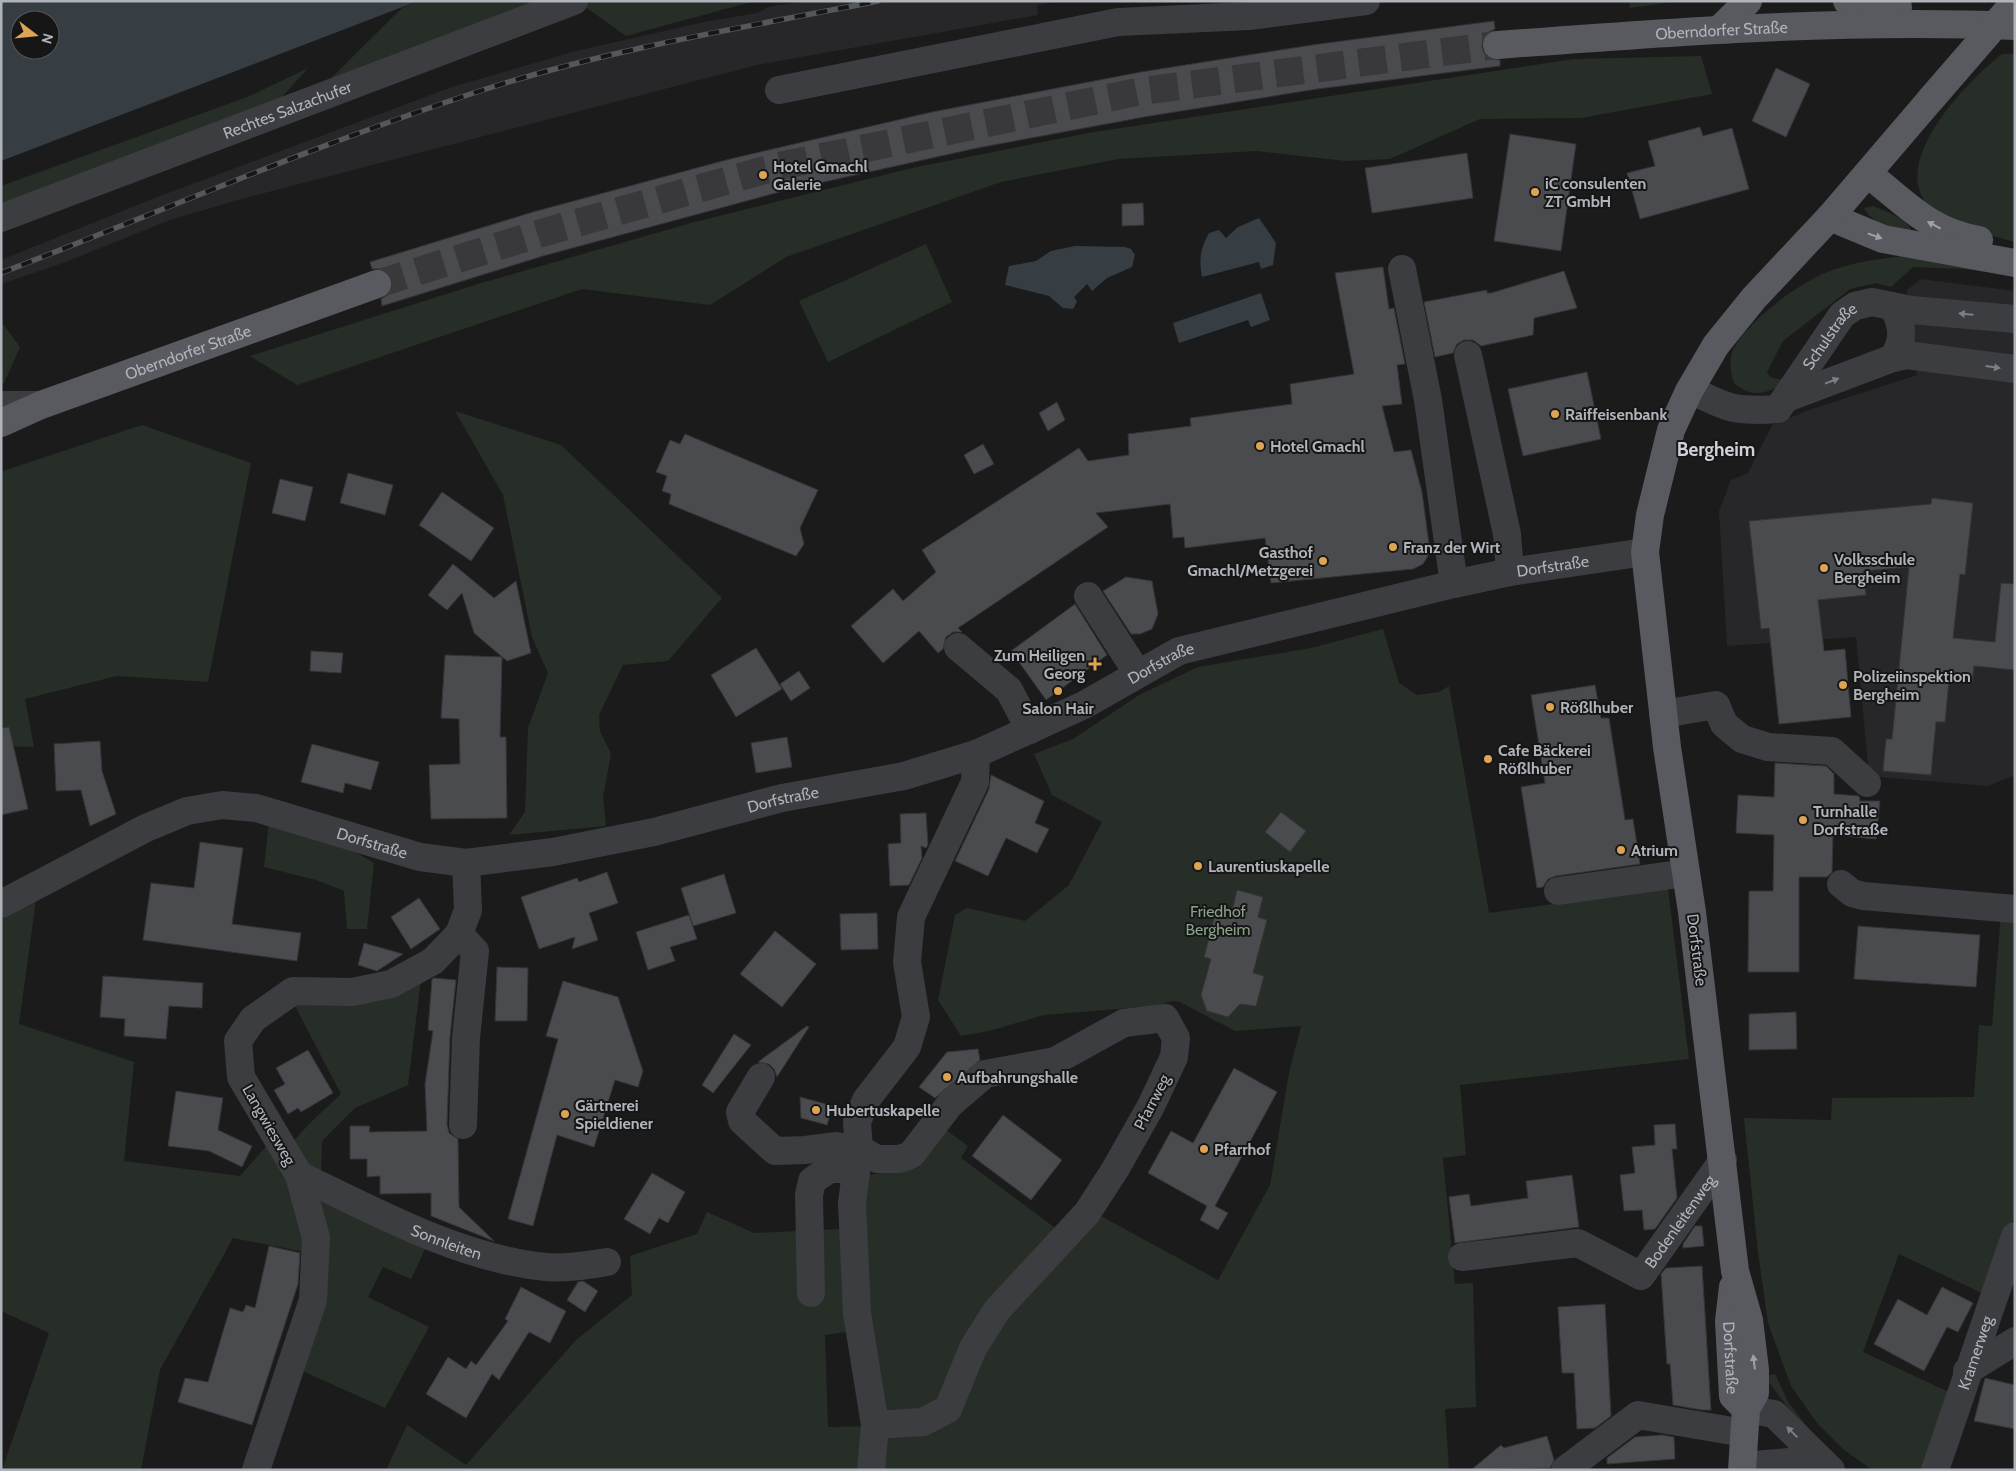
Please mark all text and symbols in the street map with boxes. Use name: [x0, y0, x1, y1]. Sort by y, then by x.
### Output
north arrow: [10, 10, 60, 60]
street label: Oberndorfer Straße: [1655, 17, 1788, 43]
text: N: [37, 31, 58, 46]
street label: Rechtes Salzachufer: [220, 76, 355, 143]
place label: Hotel Gmachl Galerie: [773, 157, 868, 194]
marker: Hotel Gmachl Galerie: [757, 169, 769, 181]
place label: iC consulenten ZT GmbH: [1545, 174, 1646, 211]
marker: iC consulenten ZT GmbH: [1529, 186, 1541, 198]
one-way arrow: [1927, 221, 1942, 229]
one-way arrow: [1868, 233, 1883, 240]
street label: Schulstraße: [1798, 298, 1860, 373]
one-way arrow: [1958, 310, 1974, 318]
street label: Oberndorfer Straße: [122, 321, 254, 384]
one-way arrow: [1986, 363, 2002, 371]
one-way arrow: [1825, 377, 1840, 384]
place label: Raiffeisenbank: [1565, 405, 1667, 424]
marker: Raiffeisenbank: [1549, 408, 1561, 420]
place label: Hotel Gmachl: [1270, 437, 1365, 456]
district label: Bergheim: [1677, 438, 1755, 461]
marker: Hotel Gmachl: [1254, 440, 1266, 452]
place label: Franz der Wirt: [1403, 538, 1501, 557]
marker: Franz der Wirt: [1387, 541, 1399, 553]
place label: Gasthof Gmachl/Metzgerei: [1187, 543, 1314, 580]
place label: Volksschule Bergheim: [1834, 550, 1915, 587]
street label: Dorfstraße: [1515, 551, 1590, 580]
marker: Gasthof Gmachl/Metzgerei: [1317, 555, 1329, 567]
marker: Volksschule Bergheim: [1818, 562, 1830, 574]
street label: Dorfstraße: [1124, 638, 1196, 688]
place label: Zum Heiligen Georg: [994, 646, 1085, 683]
marker: Zum Heiligen Georg: [1089, 658, 1101, 670]
place label: Polizeiinspektion Bergheim: [1853, 667, 1971, 704]
marker: Polizeiinspektion Bergheim: [1837, 679, 1849, 691]
marker: Salon Hair: [1052, 685, 1064, 697]
place label: Rößlhuber: [1560, 698, 1634, 717]
place label: Salon Hair: [1022, 699, 1094, 718]
marker: Rößlhuber: [1544, 701, 1556, 713]
place label: Cafe Bäckerei Rößlhuber: [1498, 741, 1591, 778]
marker: Cafe Bäckerei Rößlhuber: [1482, 753, 1494, 765]
street label: Dorfstraße: [745, 782, 820, 816]
place label: Turnhalle Dorfstraße: [1813, 802, 1888, 839]
marker: Turnhalle Dorfstraße: [1797, 814, 1809, 826]
street label: Dorfstraße: [335, 823, 410, 862]
place label: Atrium: [1631, 841, 1678, 860]
marker: Atrium: [1615, 844, 1627, 856]
place label: Laurentiuskapelle: [1208, 857, 1329, 876]
marker: Laurentiuskapelle: [1192, 860, 1204, 872]
park label: Friedhof Bergheim: [1186, 902, 1250, 939]
street label: Dorfstraße: [1683, 913, 1711, 987]
place label: Aufbahrungshalle: [957, 1068, 1078, 1087]
street label: Pfarrweg: [1130, 1070, 1175, 1133]
marker: Aufbahrungshalle: [941, 1071, 953, 1083]
street label: Langwiesweg: [238, 1081, 300, 1170]
place label: Gärtnerei Spieldiener: [575, 1096, 654, 1133]
place label: Hubertuskapelle: [826, 1101, 940, 1120]
marker: Hubertuskapelle: [810, 1104, 822, 1116]
marker: Gärtnerei Spieldiener: [559, 1108, 571, 1120]
place label: Pfarrhof: [1214, 1140, 1271, 1159]
marker: Pfarrhof: [1198, 1143, 1210, 1155]
street label: Bodenleitenweg: [1640, 1170, 1720, 1272]
street label: Sonnleiten: [408, 1220, 484, 1263]
street label: Kramerweg: [1954, 1312, 1997, 1392]
street label: Dorfstraße: [1720, 1321, 1742, 1395]
one-way arrow: [1750, 1354, 1758, 1370]
one-way arrow: [1786, 1426, 1798, 1438]

